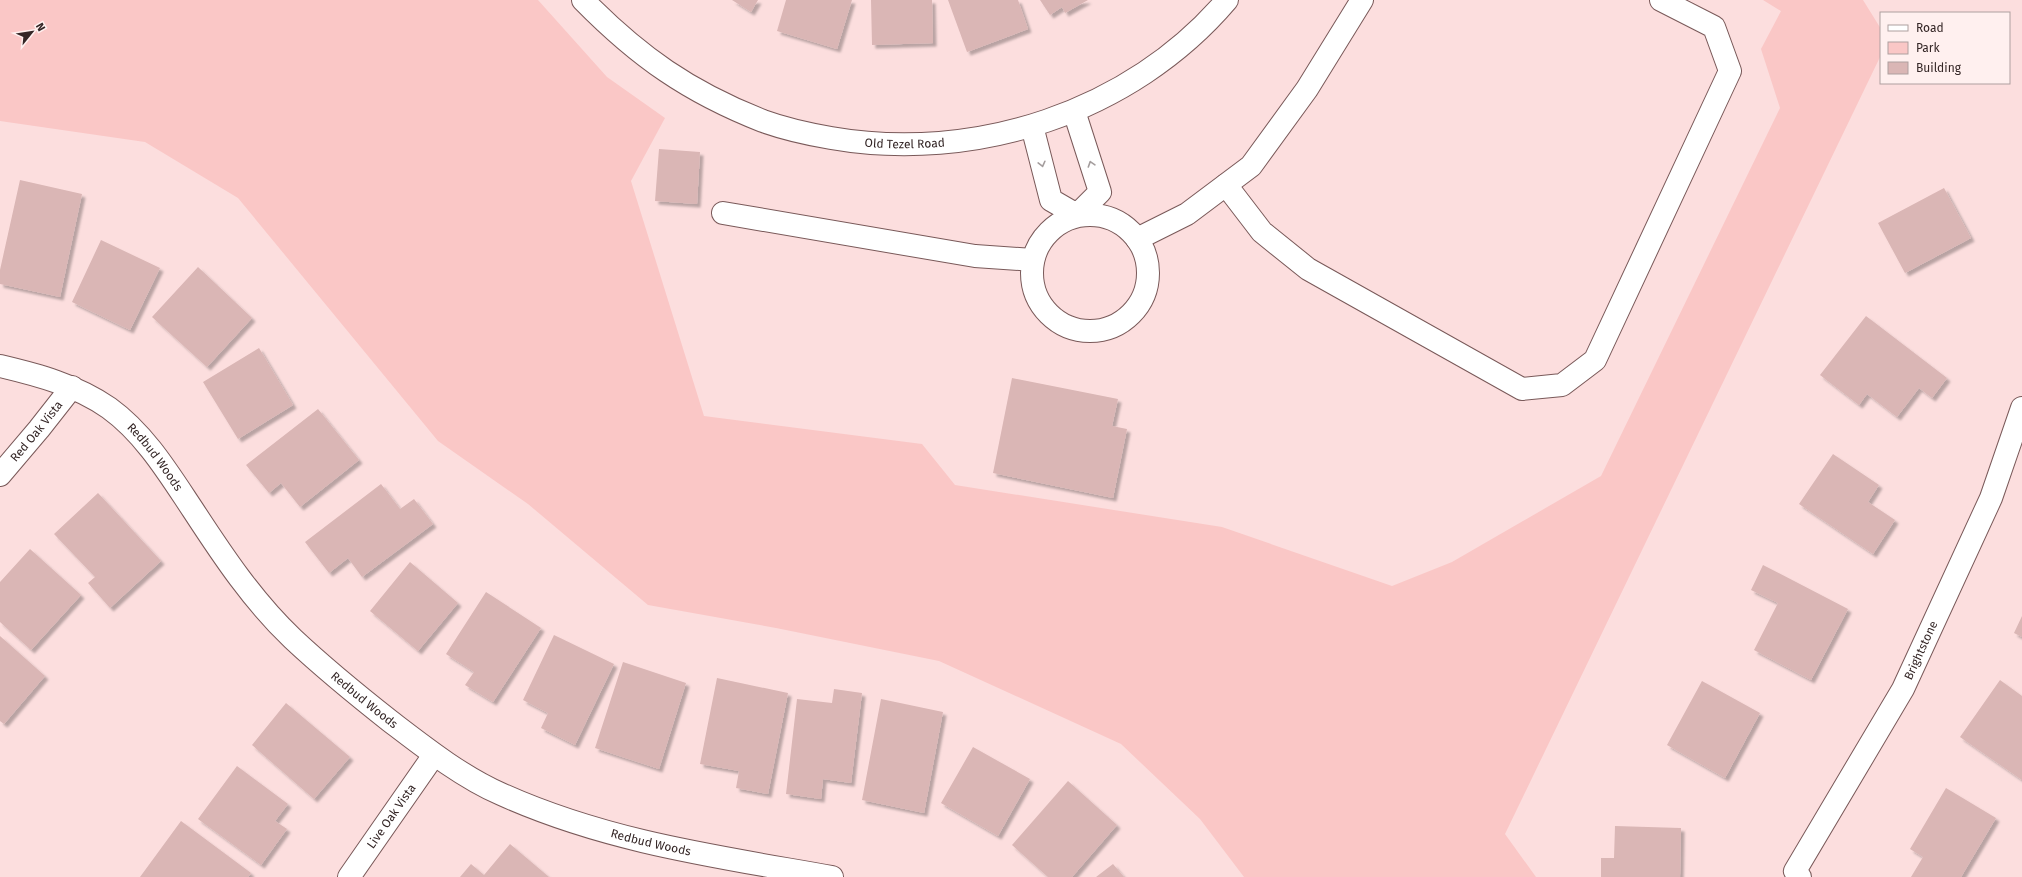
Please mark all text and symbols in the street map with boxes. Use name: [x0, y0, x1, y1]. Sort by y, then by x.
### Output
north arrow: [12, 12, 52, 52]
legend: [1880, 12, 2010, 84]
text: N: [33, 21, 48, 34]
text: Road: [1916, 21, 1944, 35]
text: Park: [1916, 41, 1940, 55]
text: Building: [1916, 61, 1962, 75]
street label: Old Tezel Road: [864, 135, 945, 151]
one-way arrow: [1037, 160, 1045, 167]
one-way arrow: [1088, 161, 1096, 168]
street label: Red Oak Vista: [7, 398, 65, 464]
street label: Redbud Woods: [124, 420, 186, 494]
street label: Brightstone: [1901, 619, 1940, 682]
street label: Redbud Woods: [328, 669, 401, 732]
street label: Live Oak Vista: [364, 781, 419, 851]
street label: Redbud Woods: [609, 826, 693, 859]

